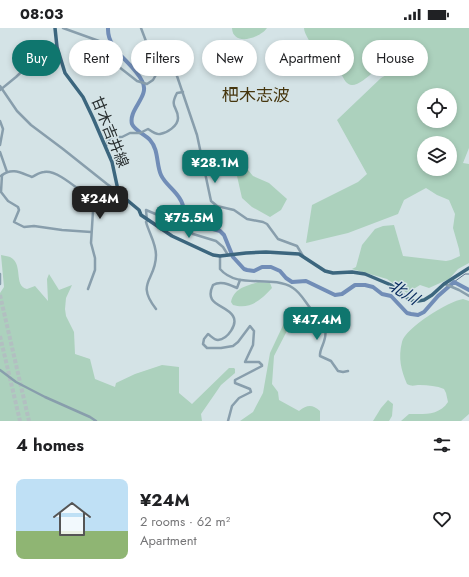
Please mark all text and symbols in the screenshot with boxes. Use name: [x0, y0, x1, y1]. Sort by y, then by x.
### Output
text: 08:03: [20, 3, 63, 25]
chip: Buy: [12, 40, 61, 76]
chip: Rent: [69, 40, 123, 76]
chip: Filters: [131, 40, 194, 76]
chip: New: [202, 40, 257, 76]
chip: Apartment: [265, 40, 354, 76]
chip: House: [362, 40, 428, 76]
district label: 杷木志波: [222, 83, 290, 107]
map controls: [417, 88, 457, 176]
button: locate: [417, 88, 457, 128]
street label: 甘木吉井線: [86, 93, 134, 171]
button: layers: [417, 136, 457, 176]
pin: ¥28.1M: [182, 150, 248, 184]
text: ¥28.1M: [191, 153, 239, 172]
pin: ¥24M: [76, 186, 124, 220]
text: ¥24M: [81, 189, 119, 208]
pin: ¥75.5M: [156, 205, 222, 239]
text: ¥75.5M: [164, 208, 214, 227]
water label: 北川: [384, 274, 425, 311]
pin: ¥47.4M: [284, 307, 350, 341]
text: ¥47.4M: [292, 310, 342, 329]
text: 4 homes: [16, 433, 84, 457]
icon: filters: [431, 434, 453, 456]
text: ¥24M: [140, 488, 190, 512]
icon: home: [48, 495, 96, 543]
icon: heart: [431, 508, 453, 530]
text: 2 rooms · 62 m²: [140, 512, 230, 531]
text: Apartment: [140, 531, 197, 550]

